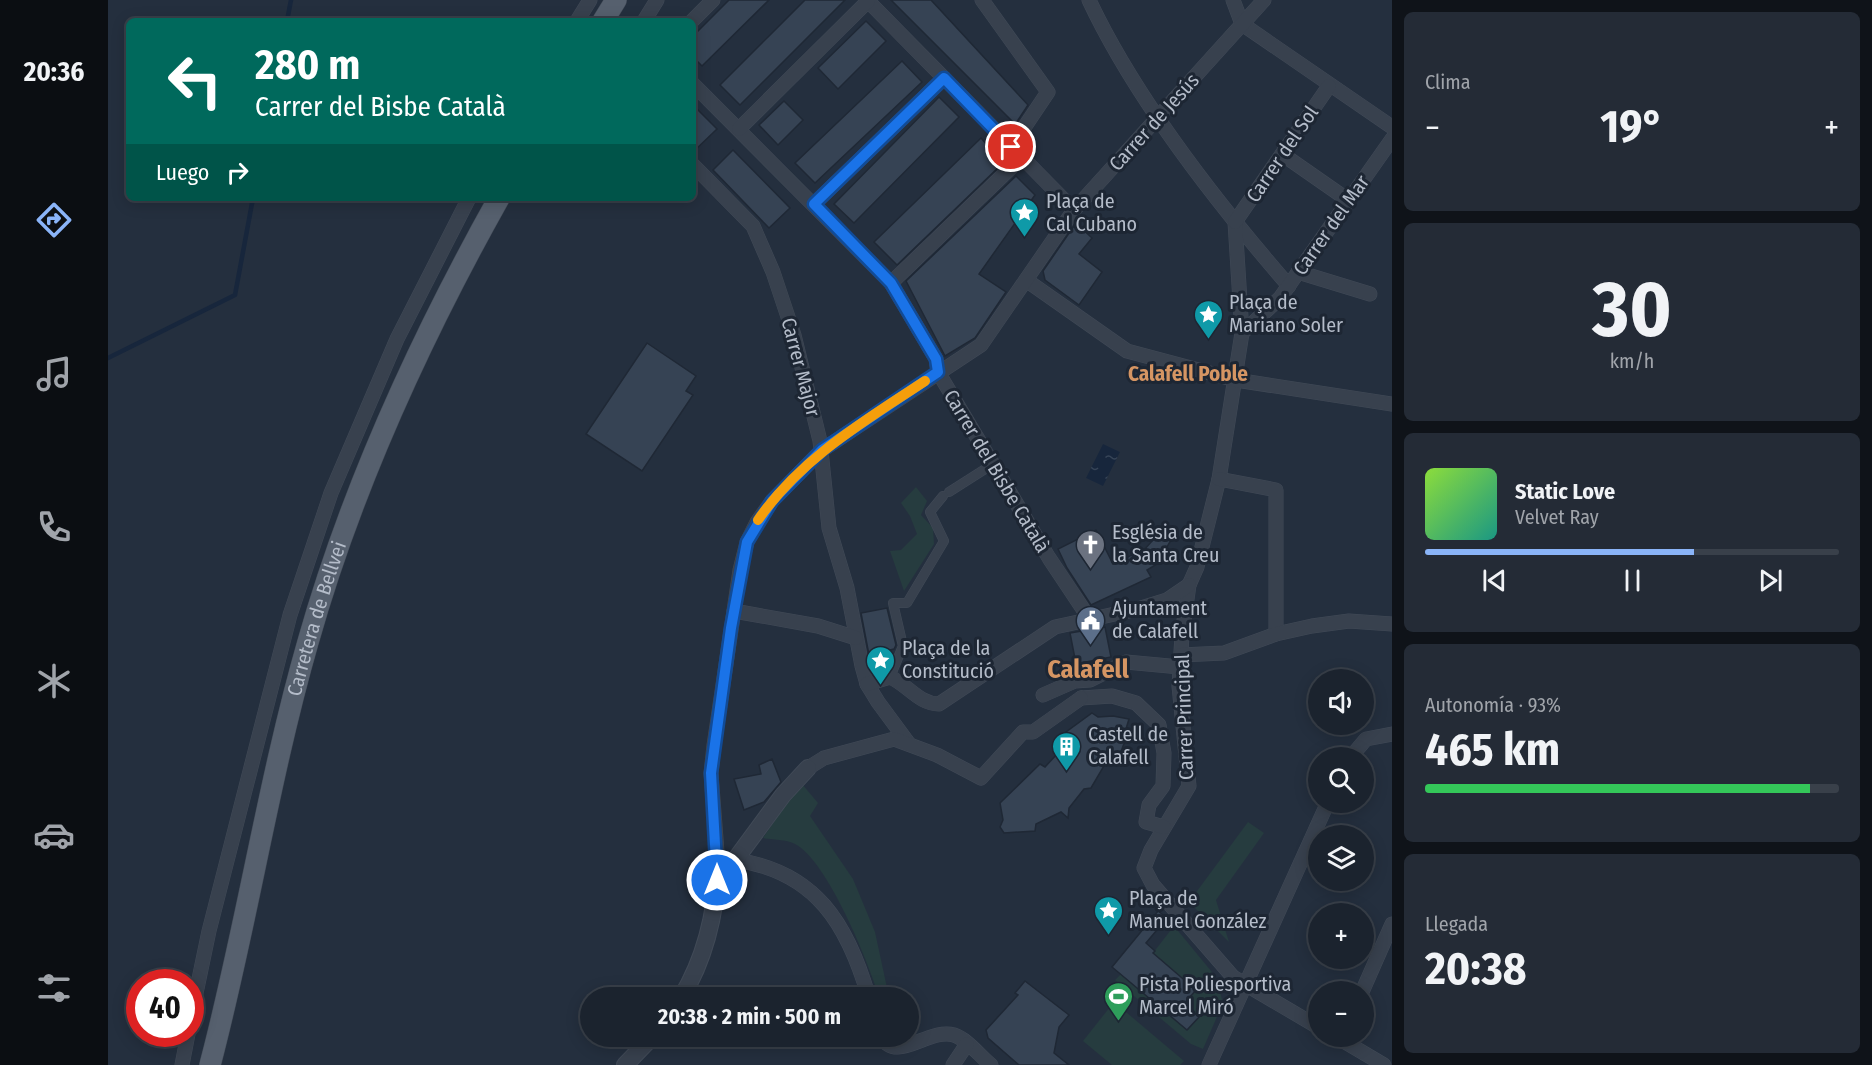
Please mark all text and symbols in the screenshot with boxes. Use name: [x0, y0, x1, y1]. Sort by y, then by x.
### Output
text: 280 m: [255, 40, 360, 90]
icon: left: [156, 42, 234, 120]
text: 20:36: [24, 56, 84, 88]
street label: Carrer de Jesús: [1104, 68, 1204, 176]
text: Clima: [1425, 70, 1470, 94]
text: Carrer del Bisbe Català: [255, 91, 506, 123]
text: 19°: [1600, 100, 1664, 154]
street label: Carrer del Sol: [1241, 101, 1323, 207]
text: −: [1425, 108, 1440, 148]
text: +: [1824, 108, 1839, 148]
pin: [985, 121, 1036, 172]
icon: arrive: [994, 130, 1027, 163]
icon: right: [221, 156, 254, 189]
text: Luego: [156, 159, 209, 186]
street label: Carrer del Mar: [1288, 170, 1374, 280]
place label: Plaça de Cal Cubano: [1046, 189, 1137, 236]
place icon: Plaça de Cal Cubano: [1009, 196, 1041, 238]
icon: directions: [33, 199, 75, 241]
text: 30: [1592, 263, 1672, 357]
place label: Plaça de Mariano Soler: [1229, 290, 1343, 337]
place icon: Plaça de Mariano Soler: [1192, 298, 1224, 340]
street label: Carrer Major: [776, 315, 826, 419]
text: km/h: [1610, 349, 1654, 373]
icon: music: [33, 353, 75, 395]
district label: Calafell Poble: [1128, 361, 1248, 387]
street label: Carrer del Bisbe Català: [939, 385, 1055, 557]
text: Static Love: [1515, 478, 1615, 505]
text: Velvet Ray: [1515, 505, 1599, 529]
icon: phone: [33, 506, 75, 548]
place label: Església de la Santa Creu: [1112, 520, 1219, 567]
church icon: Església de la Santa Creu: [1075, 528, 1107, 570]
street label: Carretera de Bellvei: [282, 538, 351, 699]
icon: previous: [1478, 564, 1511, 597]
icon: pause: [1616, 564, 1649, 597]
icon: next: [1754, 564, 1787, 597]
place label: Ajuntament de Calafell: [1112, 596, 1208, 643]
public building icon: Ajuntament de Calafell: [1075, 604, 1107, 646]
place label: Plaça de la Constitució: [902, 636, 994, 683]
place icon: Plaça de la Constitució: [865, 644, 897, 686]
street label: Carrer Principal: [1170, 653, 1198, 781]
district label: Calafell: [1047, 654, 1130, 685]
icon: climate: [33, 660, 75, 702]
map controls: [1308, 669, 1374, 1047]
button: sound: [1308, 669, 1374, 735]
text: Autonomía · 93%: [1425, 693, 1561, 717]
place label: Castell de Calafell: [1088, 722, 1168, 769]
text: 465 km: [1425, 723, 1560, 777]
building icon: Castell de Calafell: [1051, 730, 1083, 772]
button: search: [1308, 747, 1374, 813]
icon: car: [33, 814, 75, 856]
button: layers: [1308, 825, 1374, 891]
position arrow: [685, 848, 749, 912]
place label: Plaça de Manuel González: [1129, 886, 1267, 933]
place icon: Plaça de Manuel González: [1092, 894, 1124, 936]
button: +: [1308, 903, 1374, 969]
text: Llegada: [1425, 912, 1488, 936]
text: 20:38: [1425, 942, 1526, 996]
icon: filters: [33, 967, 75, 1009]
speed limit sign: 40: [126, 969, 204, 1047]
place label: Pista Poliesportiva Marcel Miró: [1139, 972, 1291, 1019]
sports icon: Pista Poliesportiva Marcel Miró: [1102, 980, 1134, 1022]
button: −: [1308, 981, 1374, 1047]
text: 20:38 · 2 min · 500 m: [658, 1003, 841, 1030]

